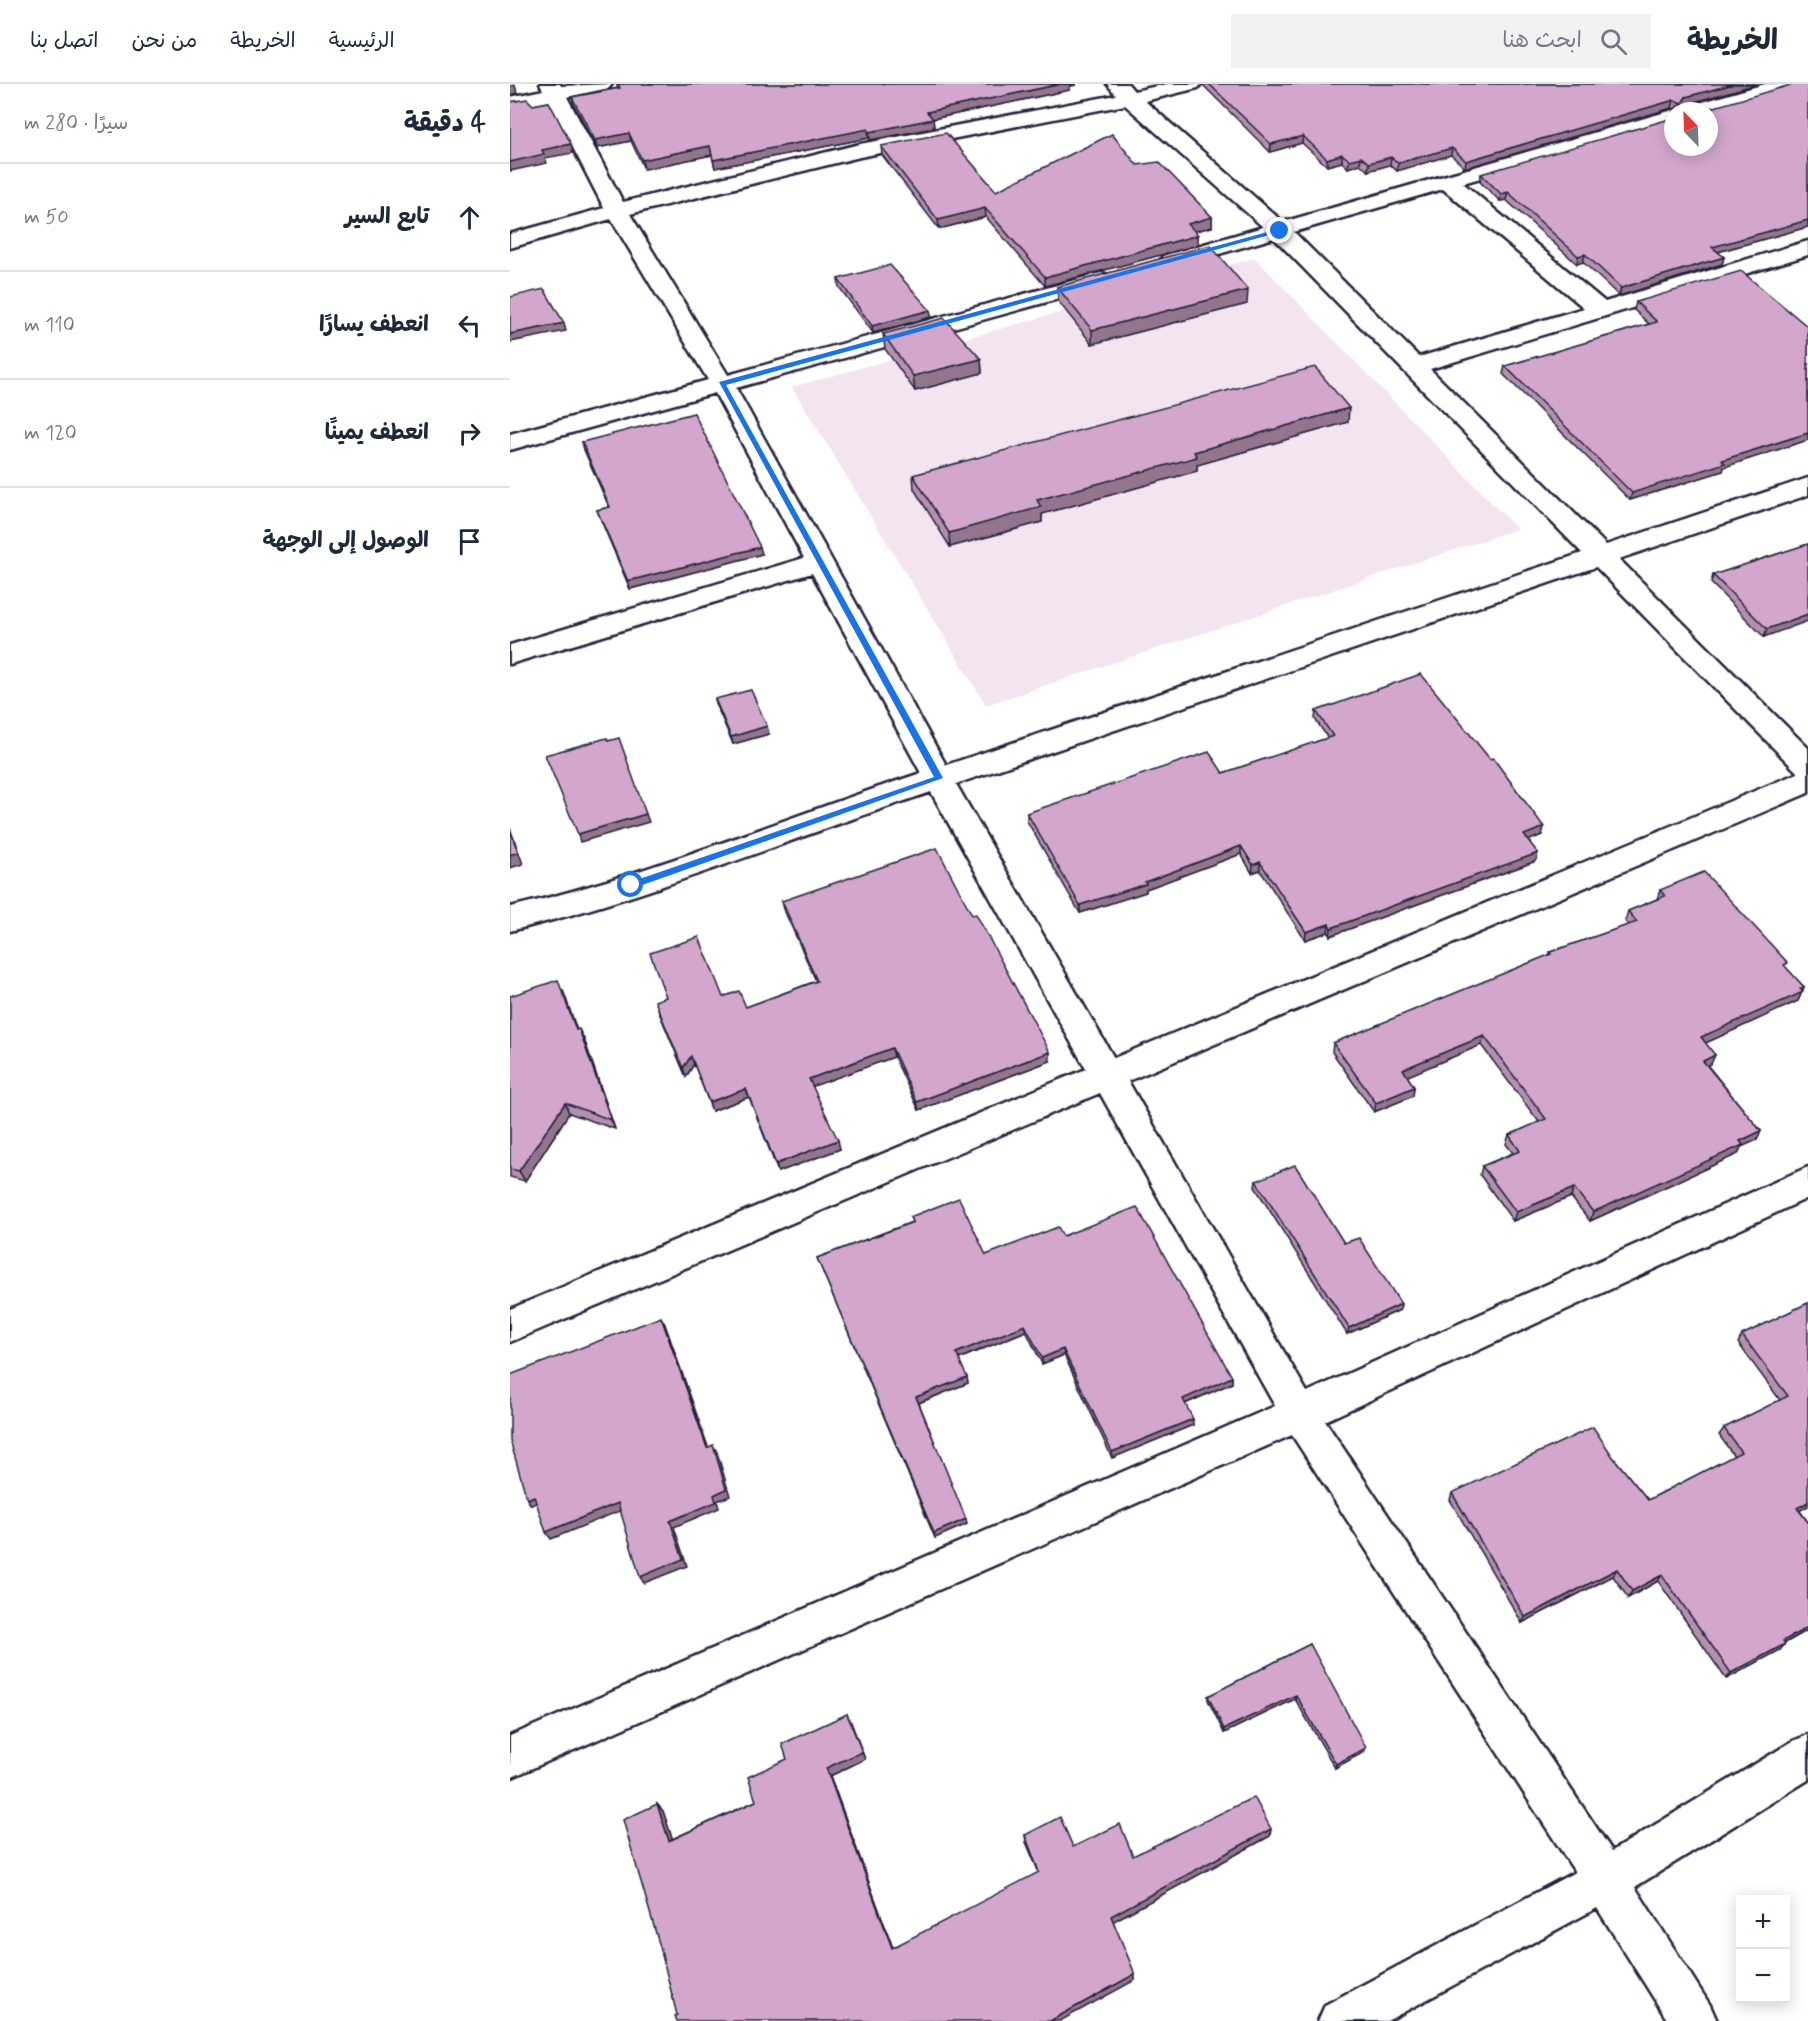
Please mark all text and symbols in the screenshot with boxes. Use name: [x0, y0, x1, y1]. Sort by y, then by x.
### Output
search box: [1231, 14, 1651, 68]
text: الخريطة: [1687, 23, 1778, 60]
icon: search: [1597, 25, 1630, 58]
text: اتصل بنا: [30, 27, 98, 55]
text: من نحن: [131, 27, 197, 55]
text: الخريطة: [230, 27, 296, 55]
text: الرئيسية: [329, 27, 395, 55]
text: ابحث هنا: [1502, 27, 1582, 55]
north arrow: [1664, 102, 1718, 156]
text: 4 دقيقة: [404, 107, 486, 141]
text: سيرًا · 280 m: [24, 110, 128, 137]
icon: ahead: [453, 201, 486, 234]
text: تابع السير: [345, 203, 429, 231]
text: 50 m: [24, 204, 69, 231]
route end: [1266, 217, 1292, 243]
icon: left: [453, 309, 486, 342]
text: انعطف يسارًا: [319, 311, 429, 339]
text: 110 m: [24, 312, 75, 339]
icon: right: [453, 417, 486, 450]
text: انعطف يمينًا: [325, 419, 429, 447]
text: 120 m: [24, 420, 77, 447]
icon: arrive: [453, 525, 486, 558]
text: الوصول إلى الوجهة: [262, 527, 429, 555]
route start: [617, 871, 643, 897]
map controls: [1736, 1895, 1790, 2003]
button: +: [1736, 1895, 1790, 1949]
button: −: [1736, 1949, 1790, 2003]

